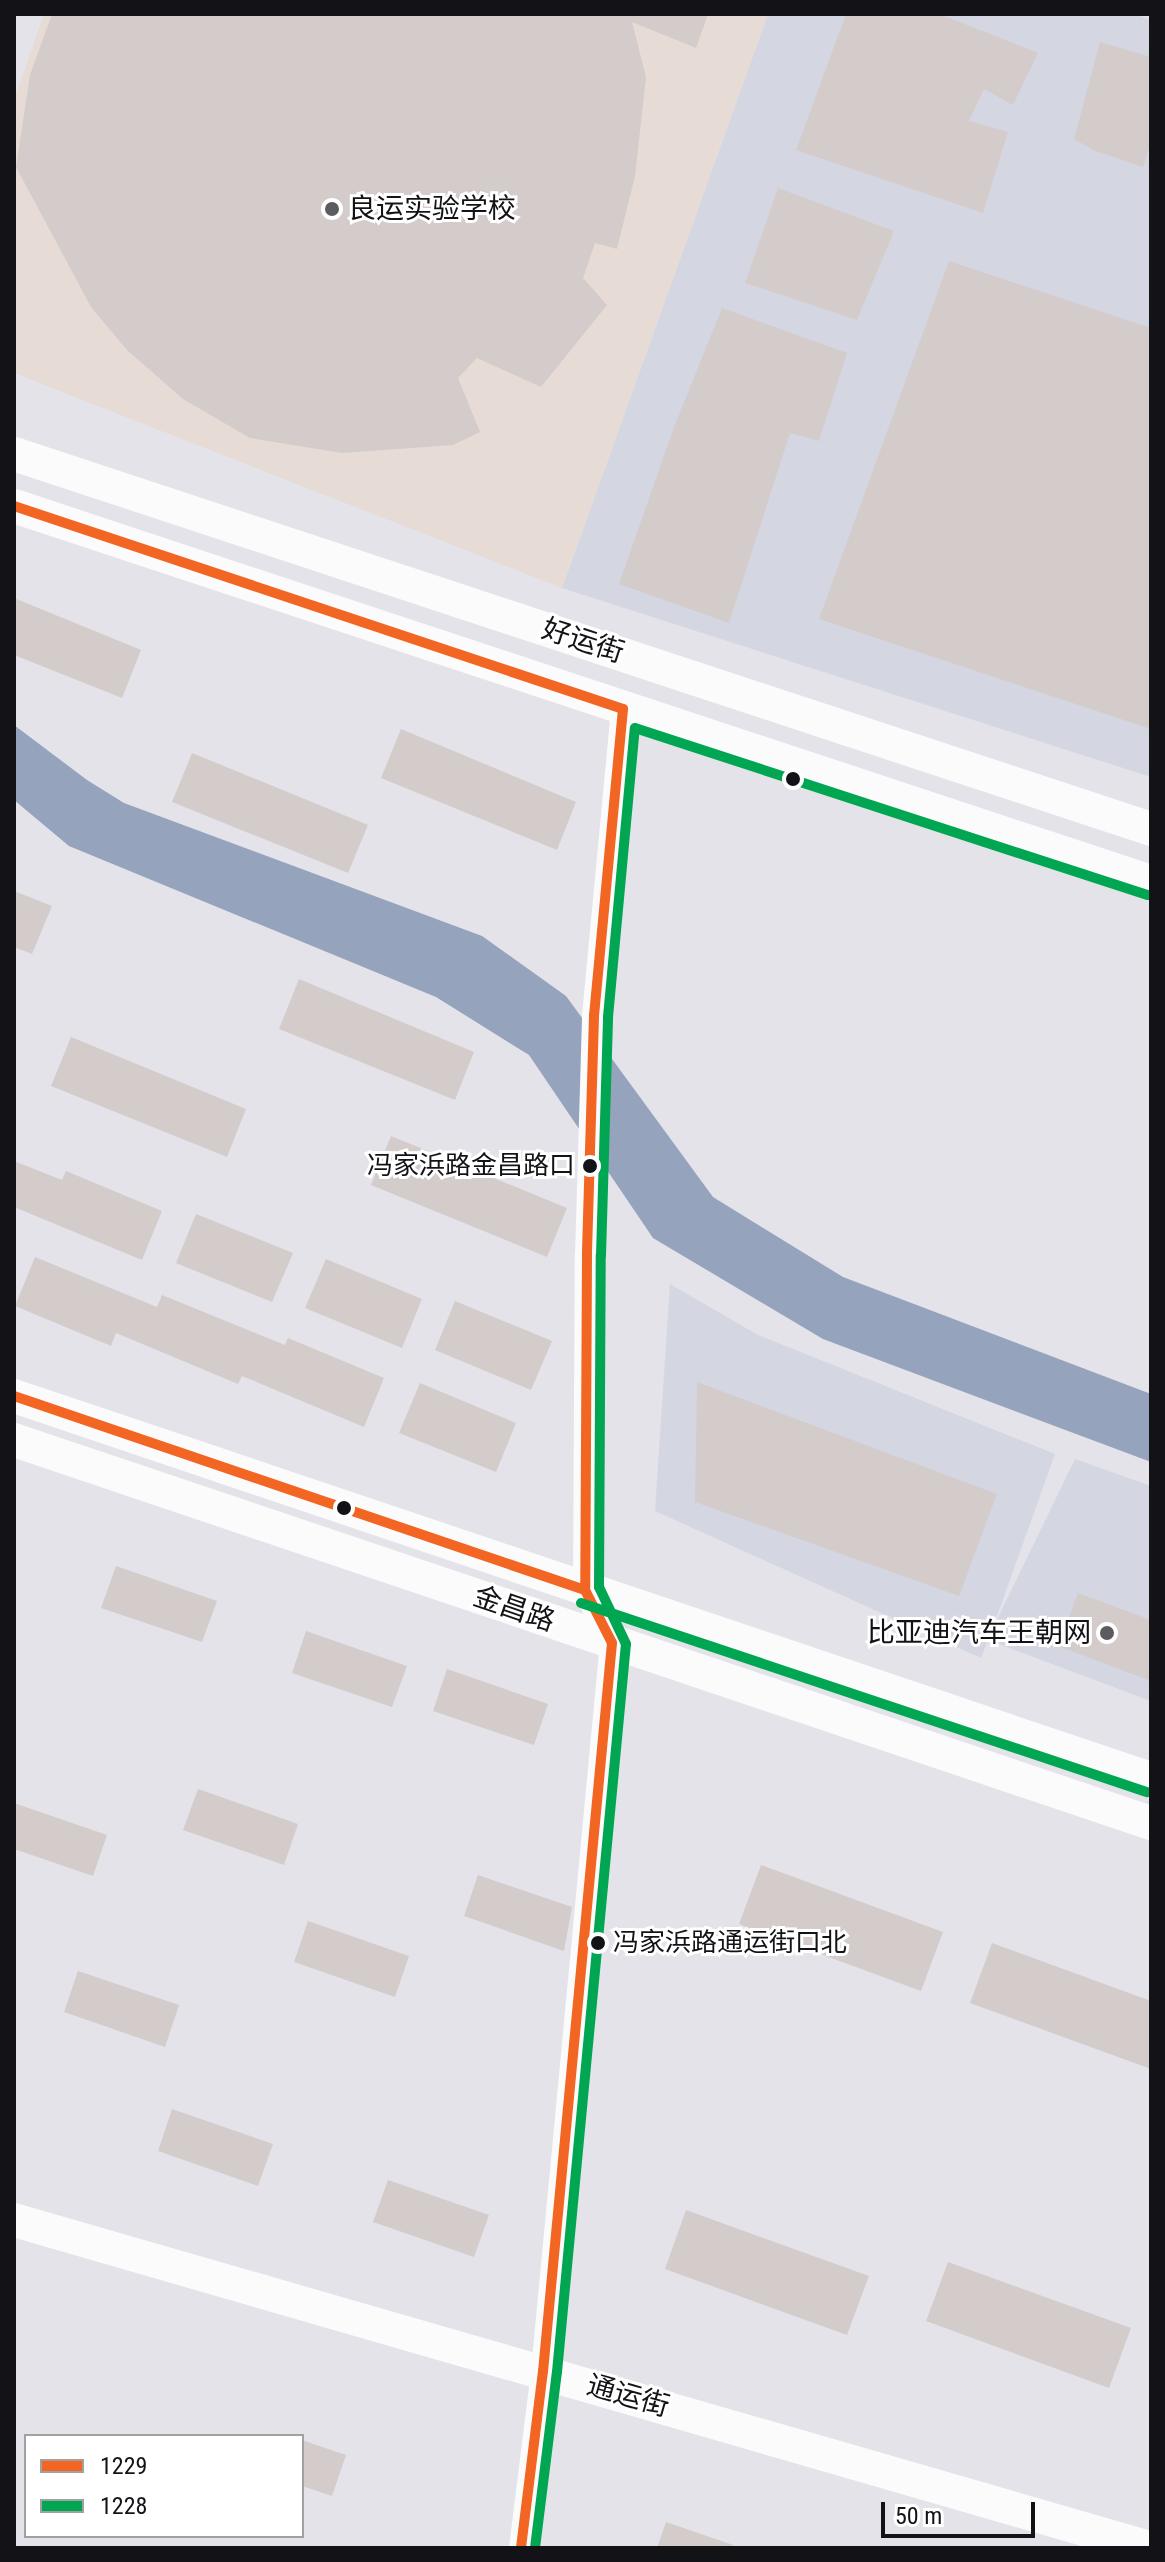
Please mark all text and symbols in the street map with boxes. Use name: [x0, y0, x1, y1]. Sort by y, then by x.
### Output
place label: 良运实验学校: [348, 192, 516, 226]
marker: 良运实验学校: [323, 200, 341, 218]
street label: 好运街: [538, 612, 628, 670]
unlabelled marker: [785, 771, 801, 787]
place label: 冯家浜路金昌路口: [367, 1150, 575, 1182]
marker: 冯家浜路金昌路口: [582, 1158, 598, 1174]
unlabelled marker: [336, 1500, 352, 1516]
street label: 金昌路: [469, 1579, 559, 1639]
place label: 比亚迪汽车王朝网: [867, 1616, 1091, 1650]
marker: 比亚迪汽车王朝网: [1098, 1624, 1116, 1642]
place label: 冯家浜路通运街口北: [613, 1927, 847, 1959]
marker: 冯家浜路通运街口北: [590, 1935, 606, 1951]
street label: 通运街: [583, 2368, 673, 2424]
legend: [24, 2434, 304, 2538]
text: 1229: [100, 2452, 147, 2480]
scale bar: [885, 2486, 1039, 2536]
text: 1228: [100, 2492, 147, 2520]
text: 50 m: [895, 2502, 942, 2530]

